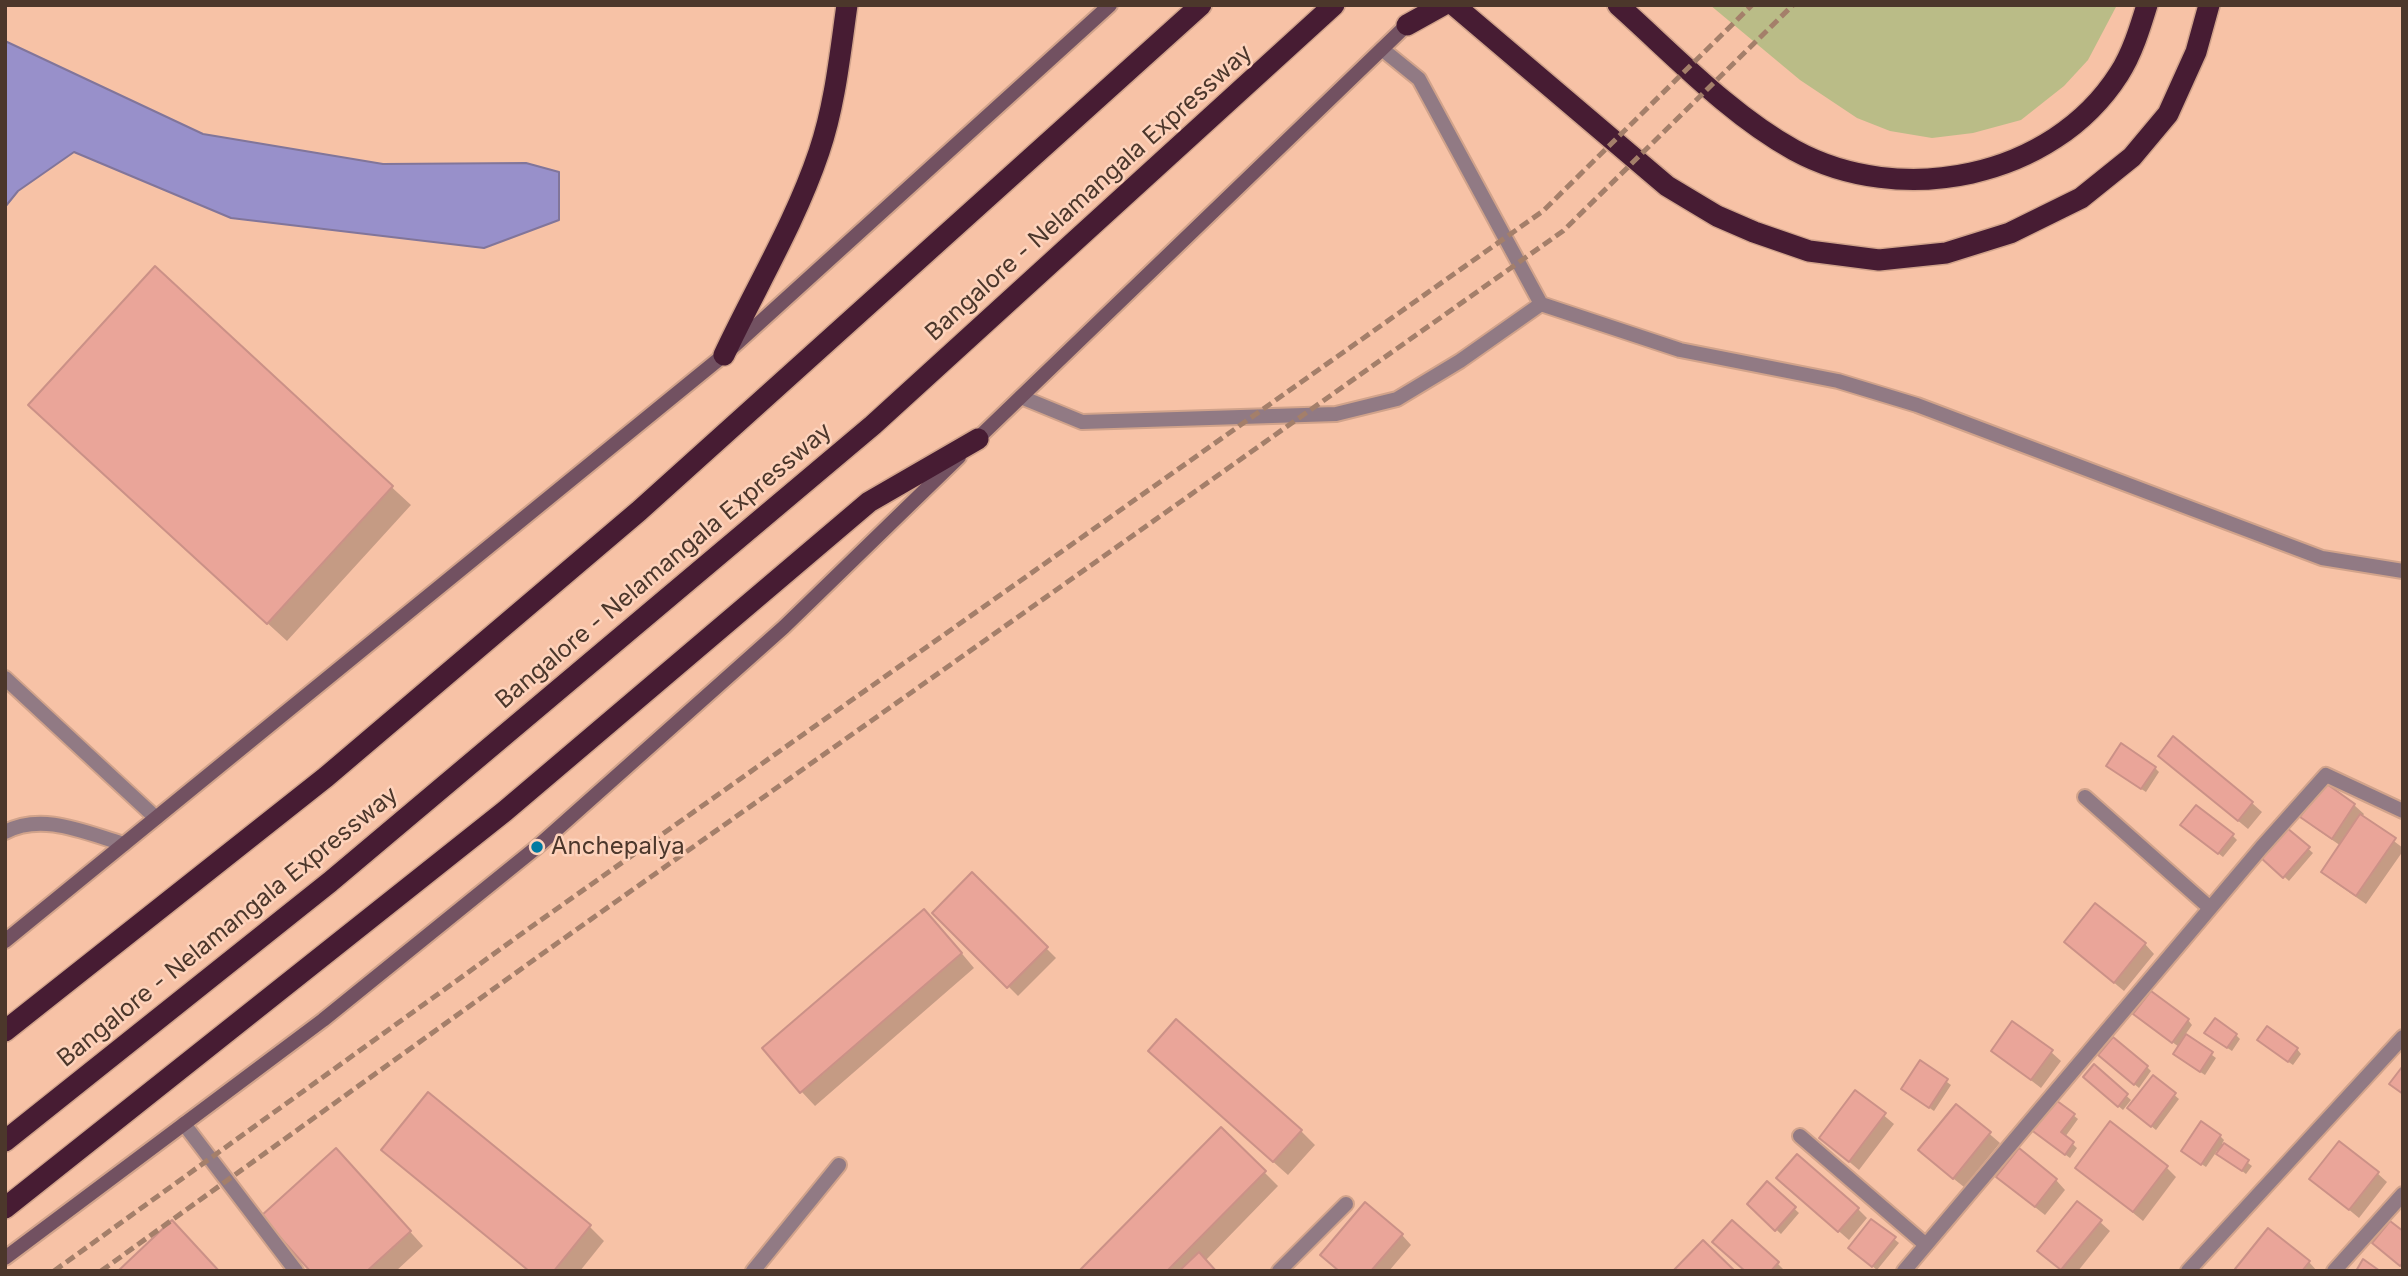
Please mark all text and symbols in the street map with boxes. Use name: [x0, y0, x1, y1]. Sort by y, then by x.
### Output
street label: Bangalore - Nelamangala Expressway: [920, 39, 1258, 347]
street label: Bangalore - Nelamangala Expressway: [490, 417, 838, 715]
street label: Bangalore - Nelamangala Expressway: [52, 781, 404, 1073]
place label: Anchepalya: [551, 833, 685, 861]
marker: Anchepalya: [529, 839, 545, 855]

